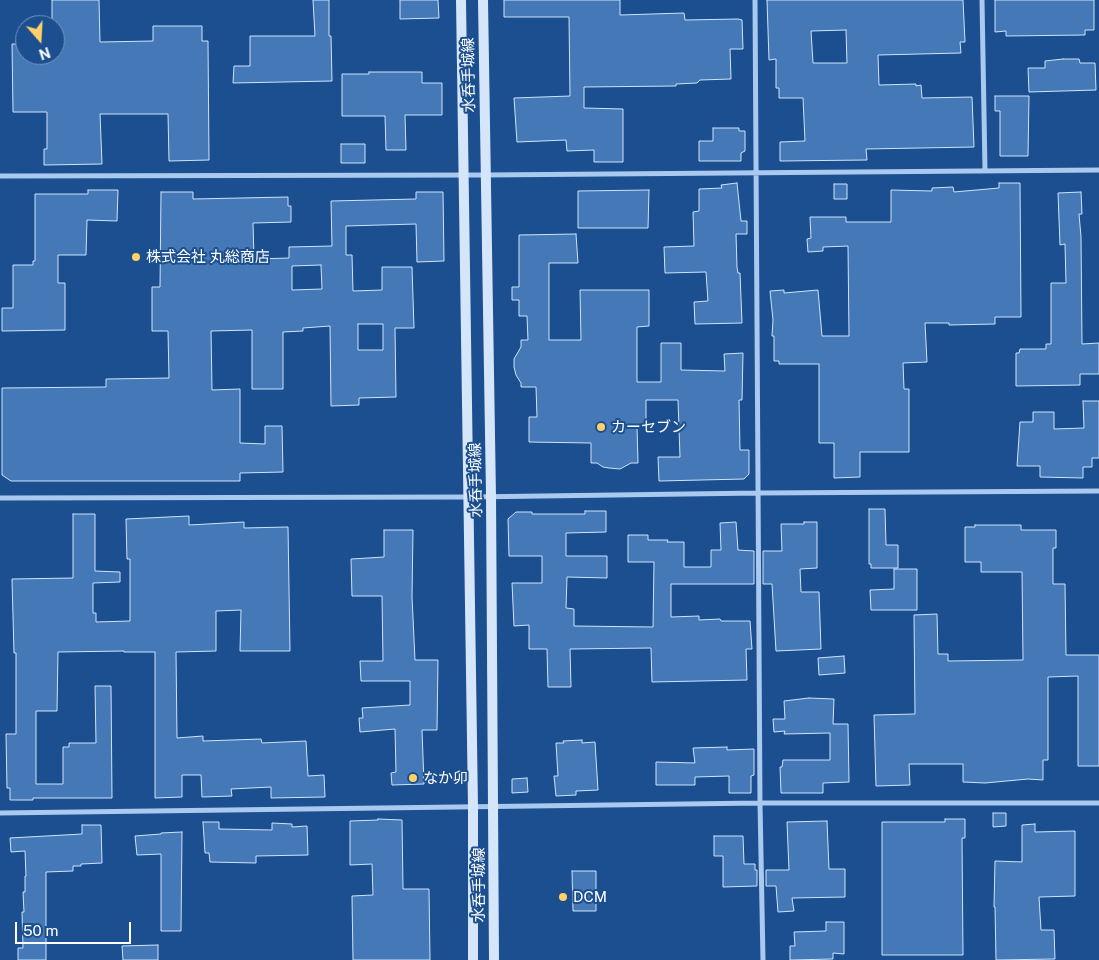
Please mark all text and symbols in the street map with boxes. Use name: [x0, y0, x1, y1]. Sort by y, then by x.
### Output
north arrow: [15, 15, 65, 65]
street label: 水呑手城線: [459, 37, 479, 113]
text: N: [37, 44, 52, 63]
place label: 株式会社 丸総商店: [146, 248, 270, 266]
marker: 株式会社 丸総商店: [130, 251, 142, 263]
place label: カーセブン: [611, 418, 686, 436]
marker: カーセブン: [595, 421, 607, 433]
street label: 水呑手城線: [466, 442, 486, 518]
place label: なか卯: [423, 769, 468, 787]
marker: なか卯: [407, 772, 419, 784]
street label: 水呑手城線: [470, 848, 488, 922]
place label: DCM: [573, 888, 607, 906]
marker: DCM: [557, 891, 569, 903]
scale bar: [18, 912, 134, 944]
text: 50 m: [23, 922, 58, 939]

